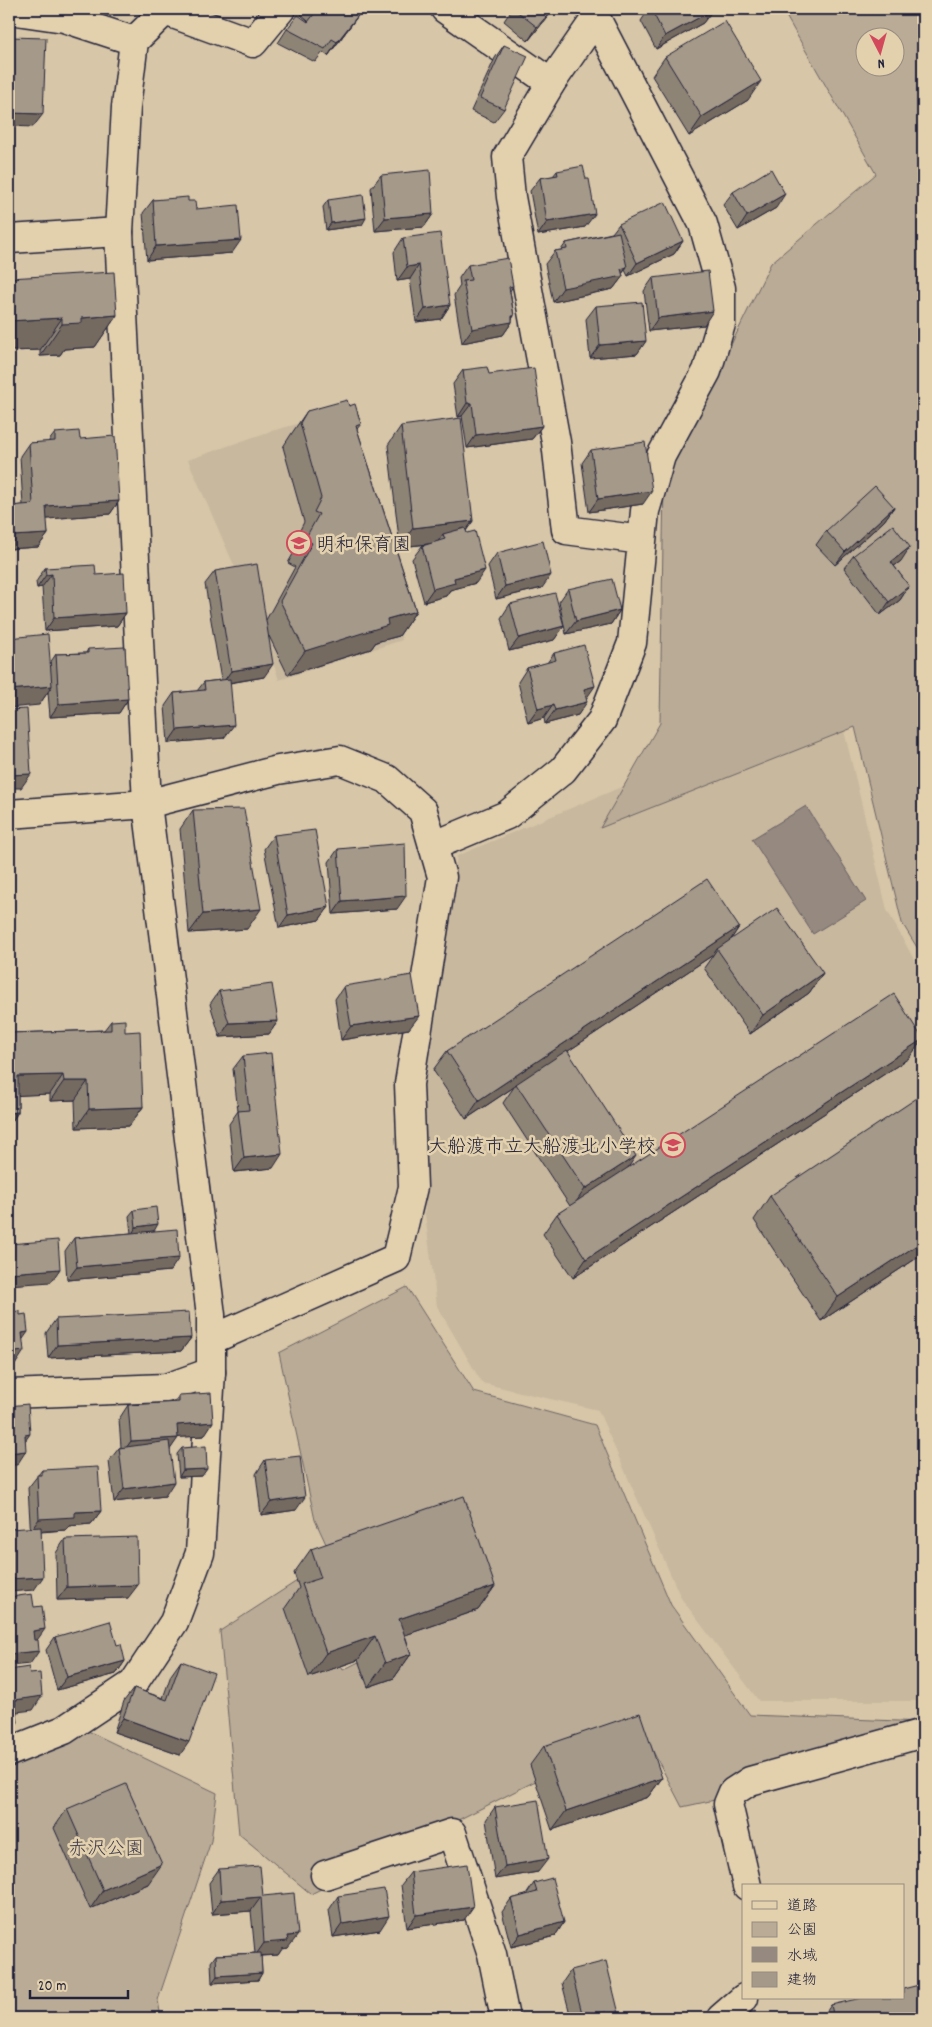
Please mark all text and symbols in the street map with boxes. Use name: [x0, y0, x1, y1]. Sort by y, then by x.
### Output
north arrow: [854, 28, 904, 78]
text: N: [877, 53, 886, 73]
school or university icon: 明和保育園: [286, 530, 312, 556]
place label: 明和保育園: [316, 533, 411, 560]
school or university icon: 大船渡市立大船渡北小学校: [660, 1132, 686, 1158]
place label: 大船渡市立大船渡北小学校: [428, 1135, 656, 1162]
park label: 赤沢公園: [68, 1837, 144, 1864]
legend: [742, 1884, 904, 2000]
text: 道路: [787, 1896, 817, 1918]
text: 公園: [787, 1920, 817, 1942]
text: 水域: [787, 1946, 817, 1968]
scale bar: [30, 1967, 128, 1999]
text: 建物: [787, 1970, 817, 1992]
text: 20 m: [38, 1976, 66, 1998]

